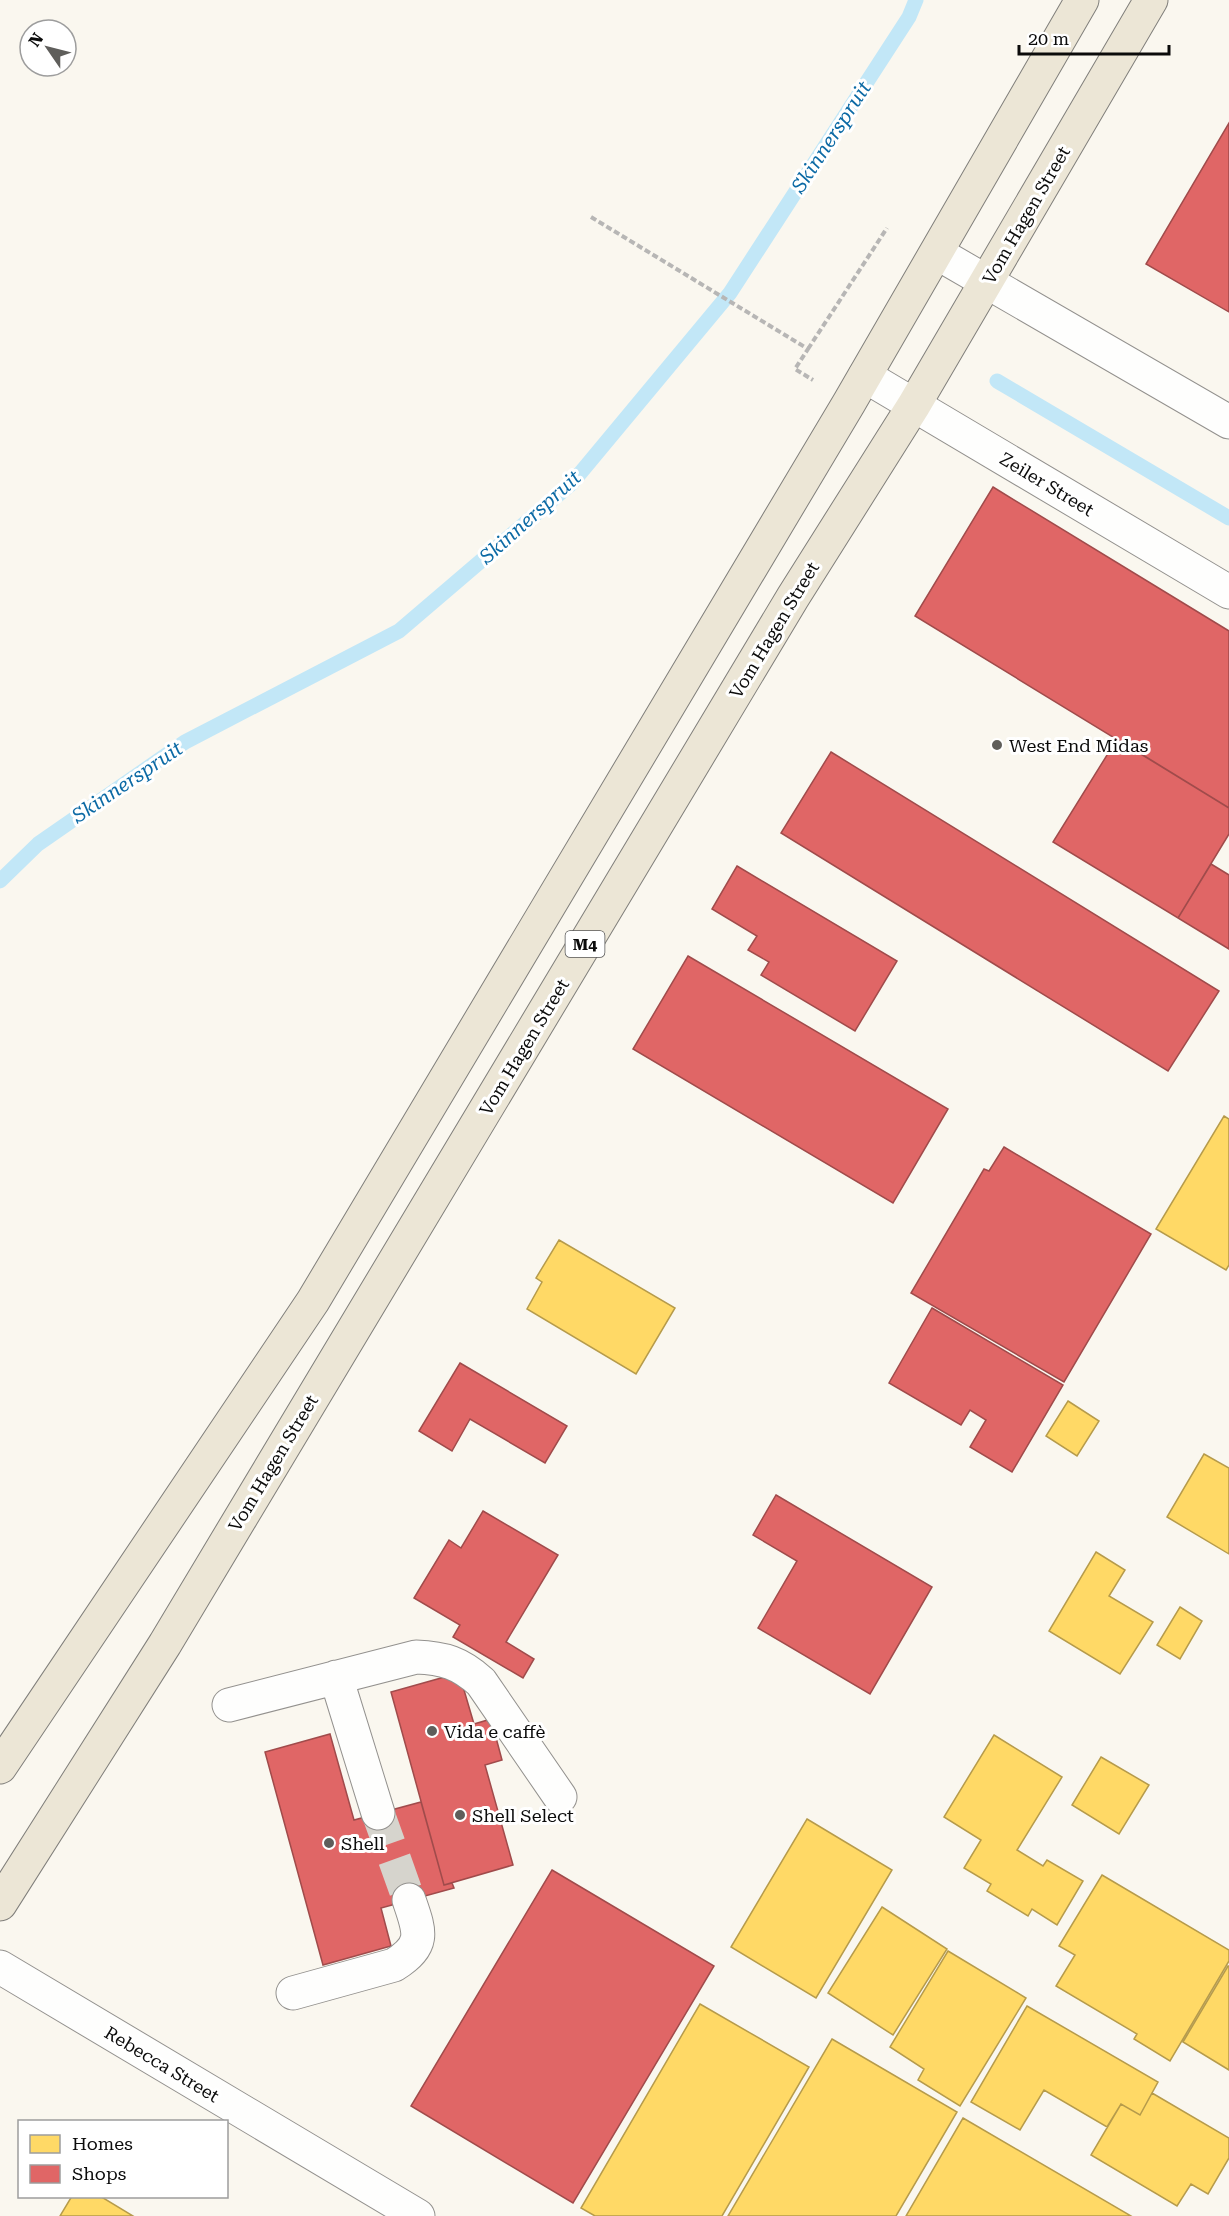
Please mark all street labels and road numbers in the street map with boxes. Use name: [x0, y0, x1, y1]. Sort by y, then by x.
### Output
street label: Vom Hagen Street: [978, 142, 1074, 288]
street label: Zeiler Street: [996, 448, 1098, 520]
street label: Vom Hagen Street: [725, 558, 823, 702]
road number: M4: [566, 931, 604, 957]
street label: Vom Hagen Street: [475, 975, 573, 1119]
street label: Vom Hagen Street: [224, 1391, 322, 1535]
street label: Rebecca Street: [101, 2022, 223, 2107]

